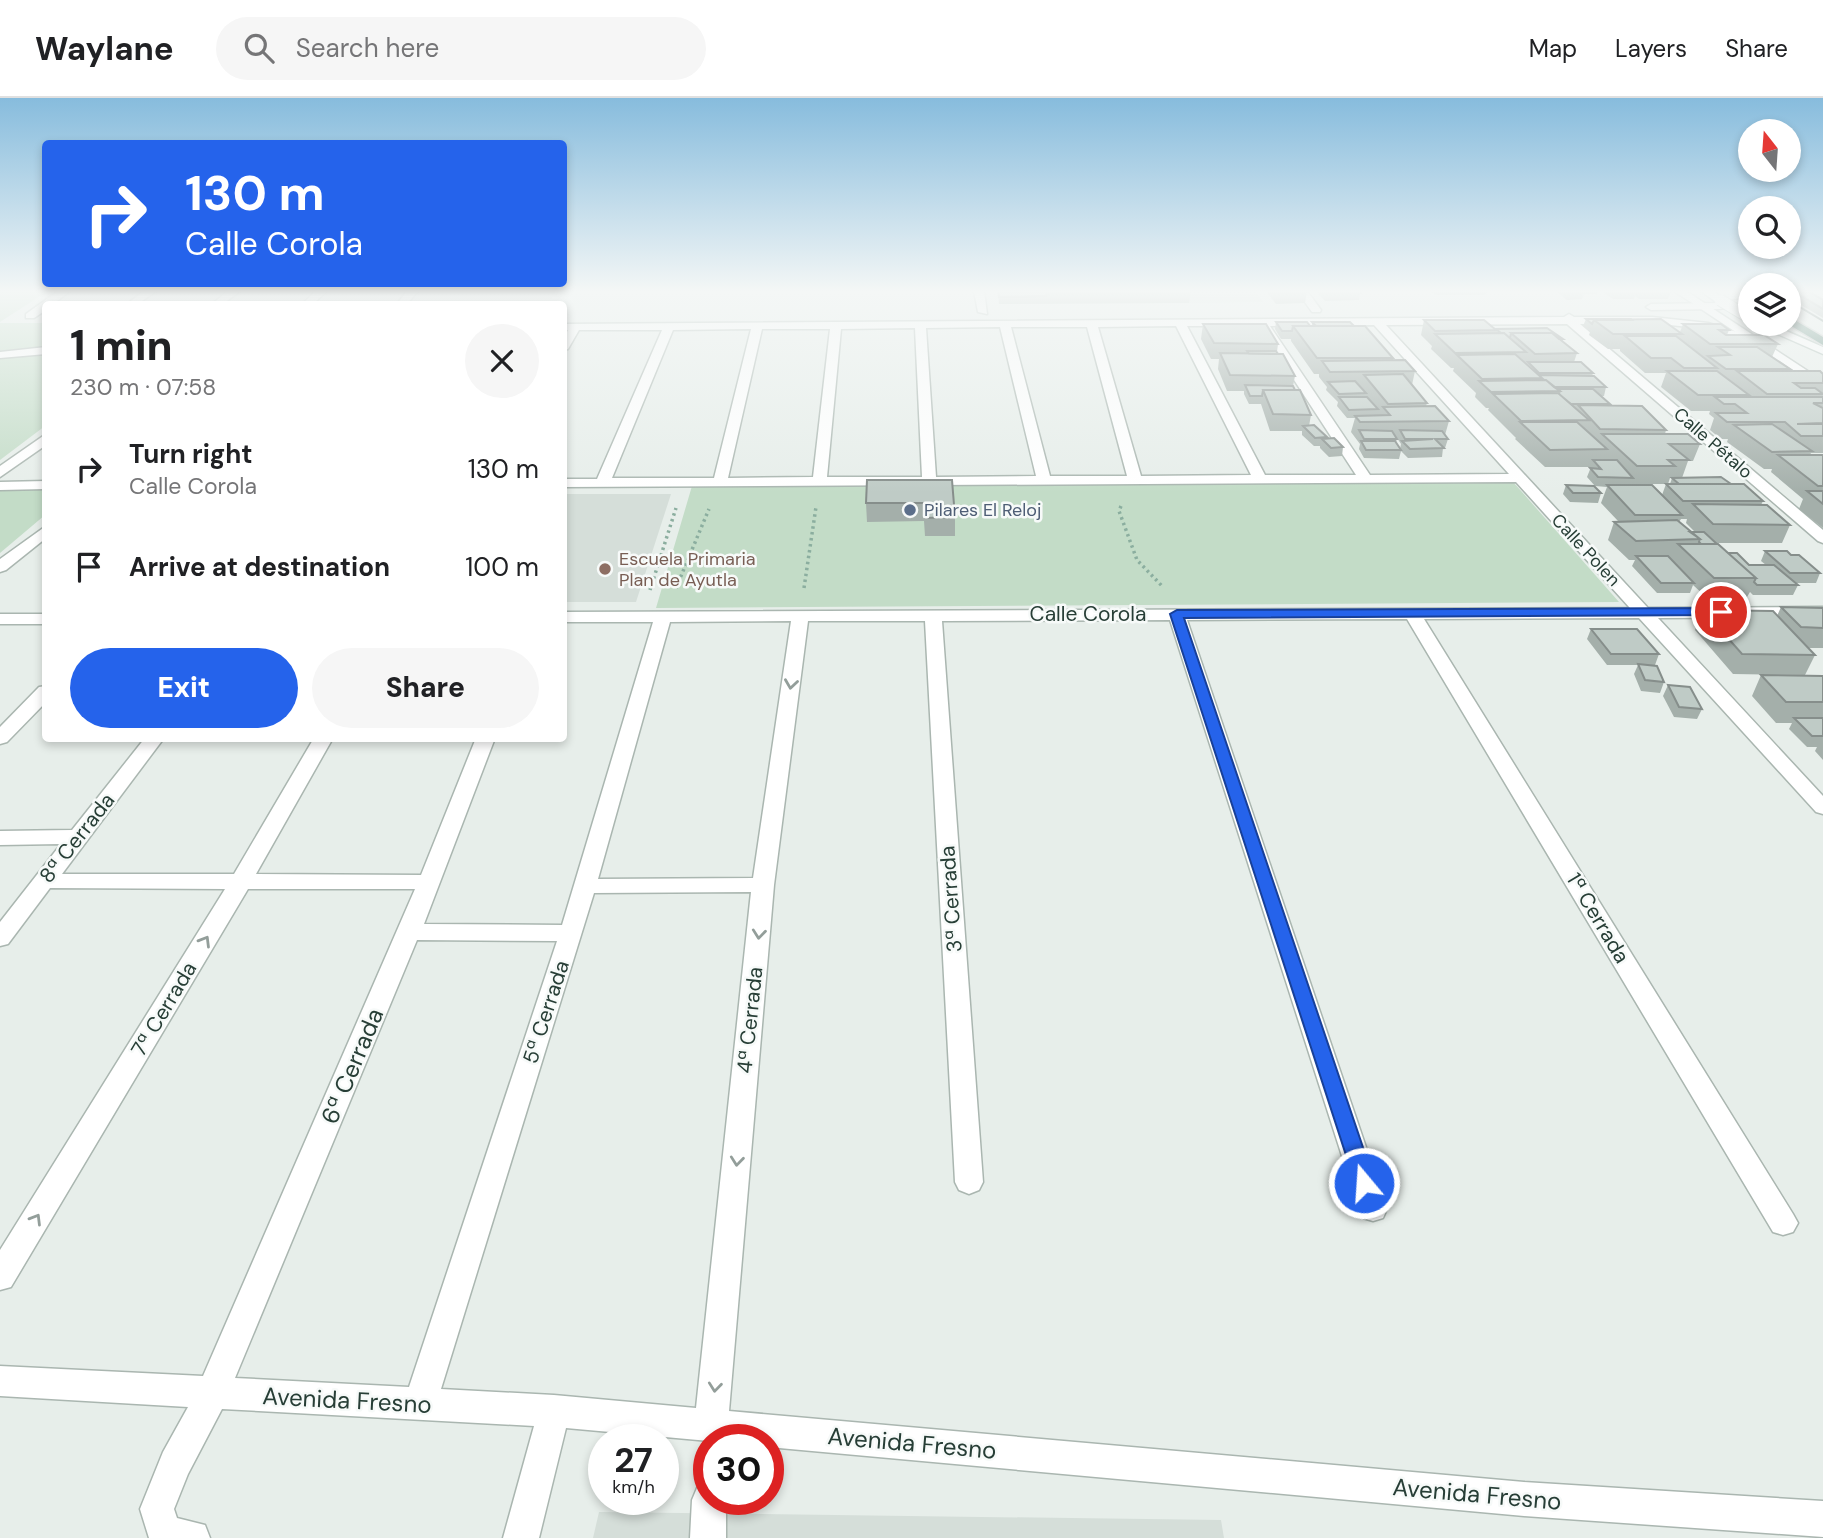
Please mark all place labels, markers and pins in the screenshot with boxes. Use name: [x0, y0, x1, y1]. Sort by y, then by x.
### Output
place label: Pilares El Reloj: [924, 498, 1041, 522]
marker: Pilares El Reloj: [902, 502, 918, 518]
place label: Escuela Primaria Plan de Ayutla: [619, 547, 756, 592]
marker: Escuela Primaria Plan de Ayutla: [597, 561, 613, 577]
pin: [1691, 582, 1751, 642]

